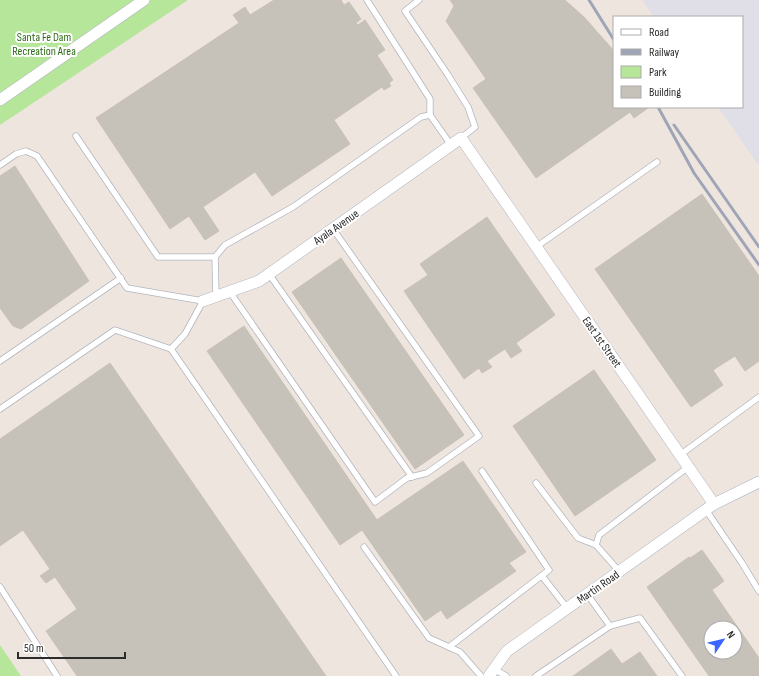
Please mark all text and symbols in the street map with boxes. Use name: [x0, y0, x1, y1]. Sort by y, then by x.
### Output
legend: [613, 16, 743, 108]
text: Road: [649, 25, 669, 40]
park label: Santa Fe Dam Recreation Area: [12, 30, 76, 59]
text: Railway: [649, 45, 680, 60]
text: Park: [649, 65, 667, 80]
text: Building: [649, 85, 681, 100]
street label: Ayala Avenue: [310, 206, 362, 249]
street label: East 1st Street: [579, 314, 625, 371]
street label: Martin Road: [574, 567, 622, 607]
north arrow: [703, 620, 743, 660]
text: N: [724, 628, 738, 641]
scale bar: [18, 634, 125, 660]
text: 50 m: [24, 641, 44, 656]

